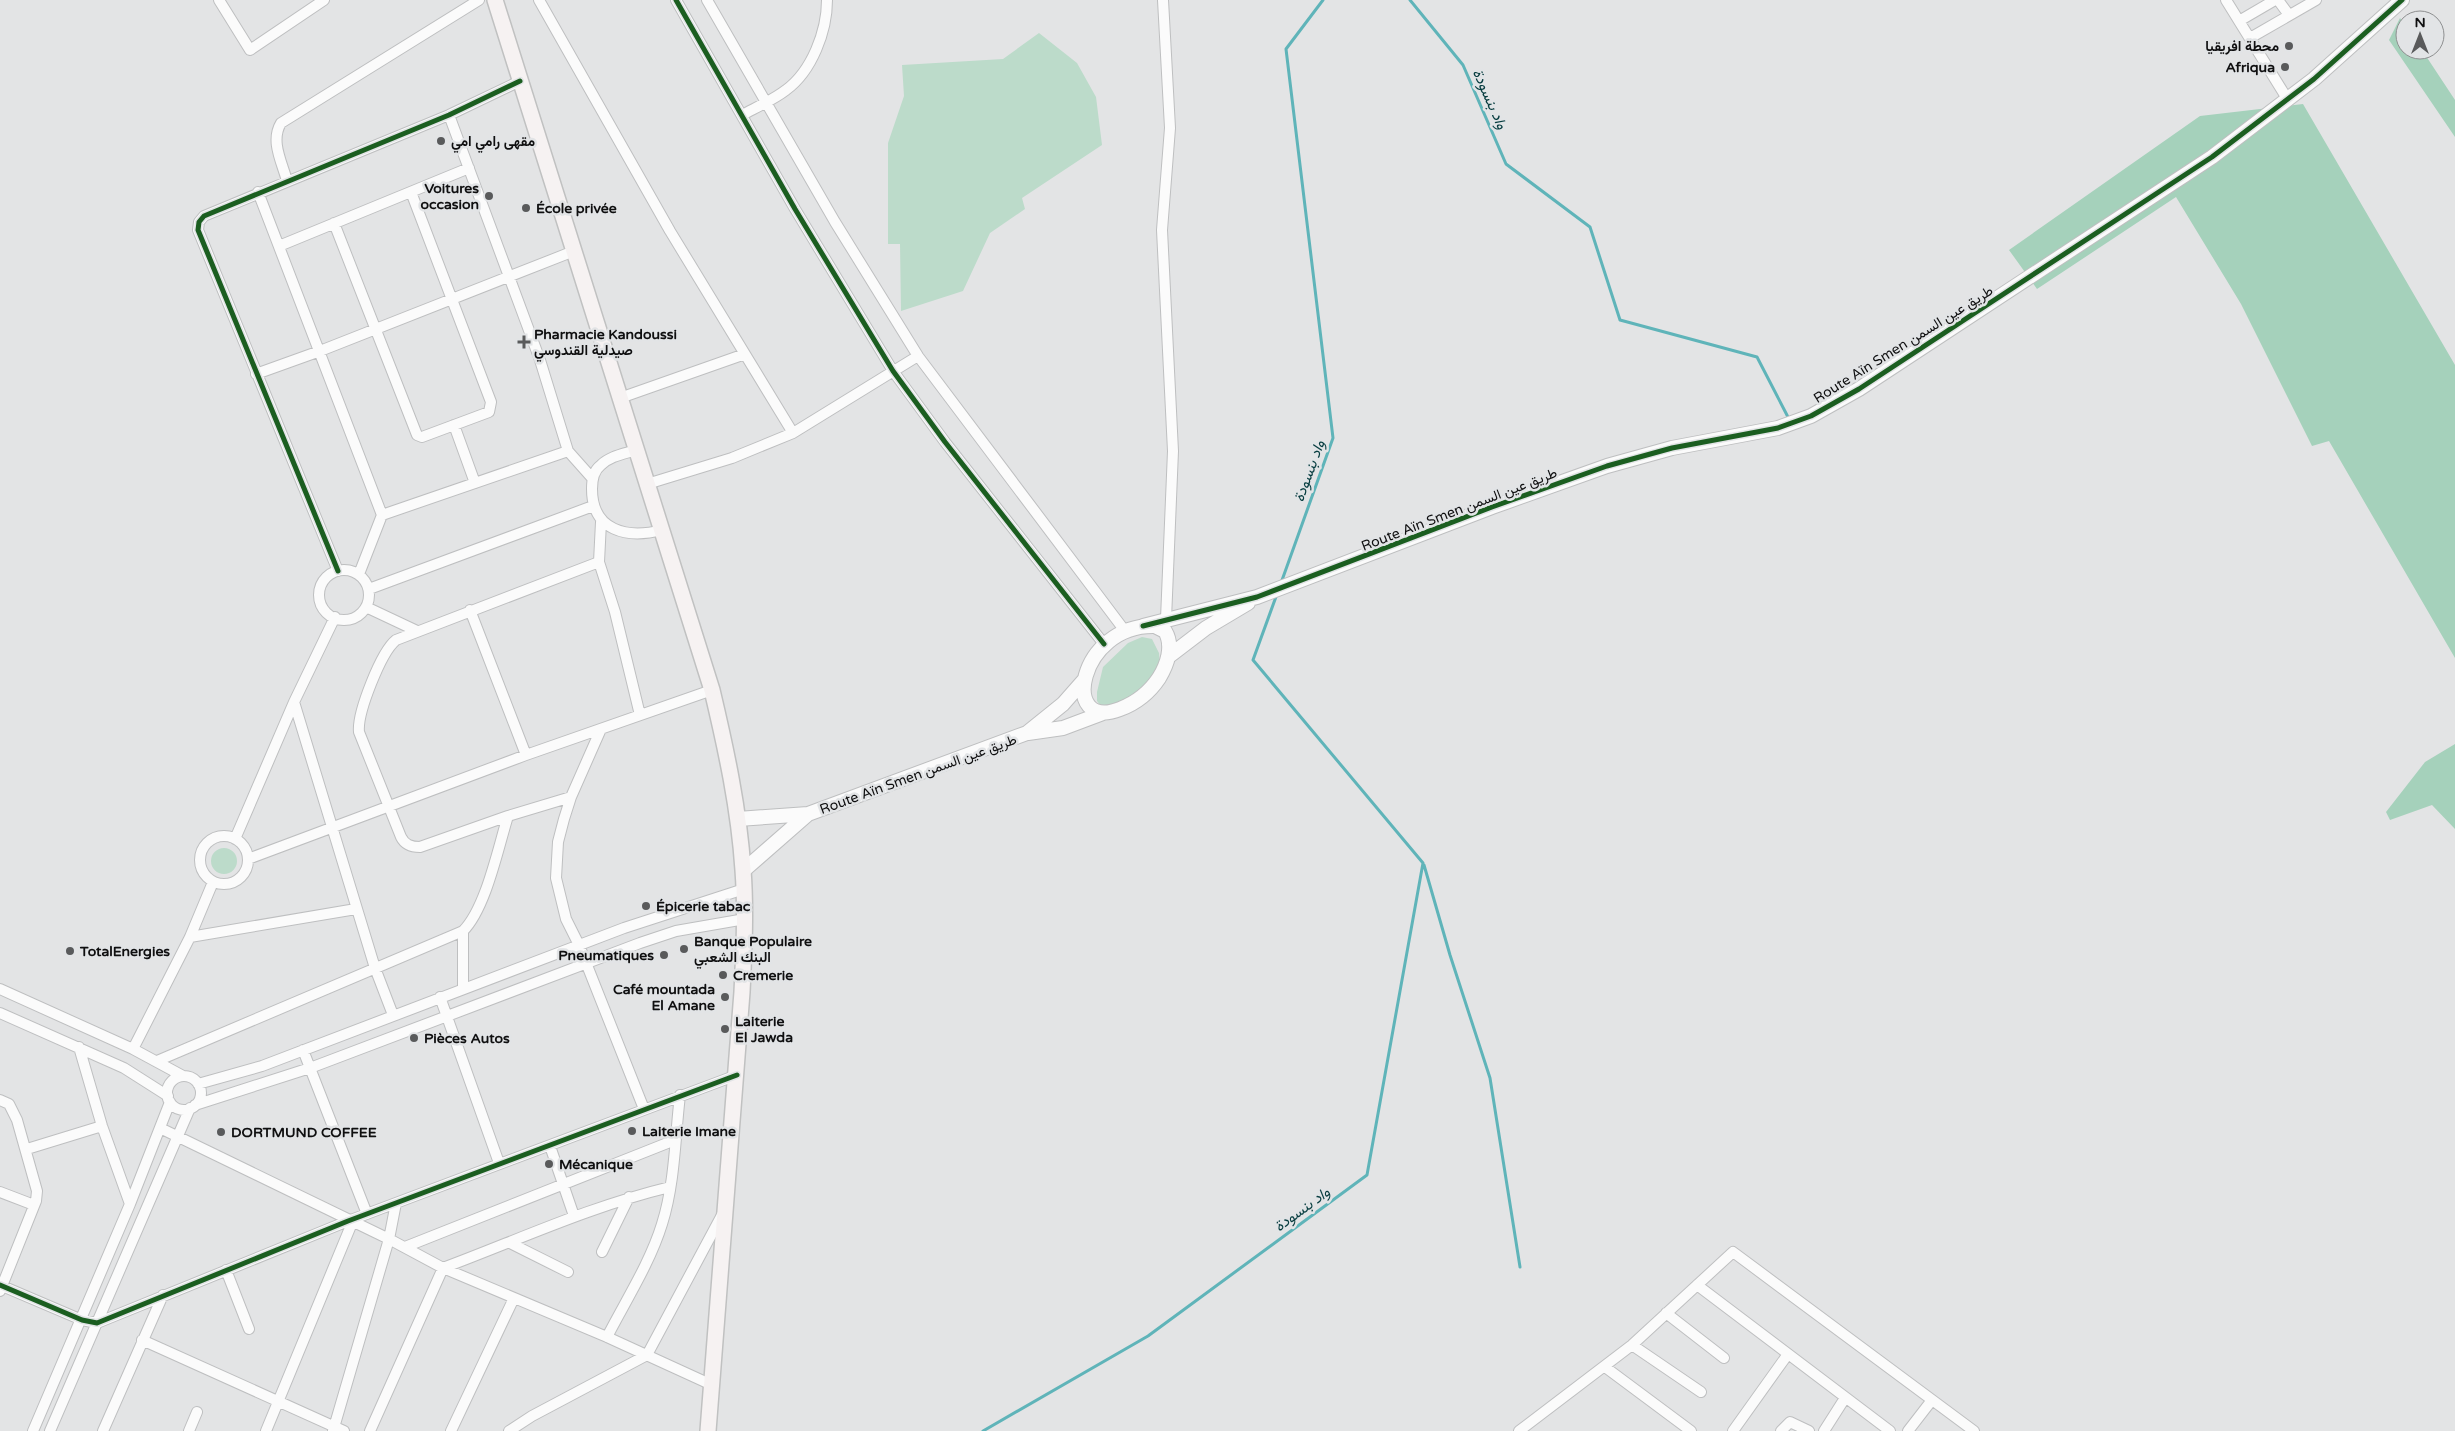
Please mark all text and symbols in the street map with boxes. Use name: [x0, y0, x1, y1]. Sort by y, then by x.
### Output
north arrow: [2395, 10, 2445, 60]
text: N: [2414, 14, 2426, 31]
place label: محطة افريقيا: [2205, 38, 2279, 55]
marker: محطة افريقيا: [2283, 40, 2295, 52]
place label: Afriqua: [2225, 59, 2275, 76]
marker: Afriqua: [2279, 61, 2291, 73]
water label: واد بنسودة: [1469, 66, 1511, 132]
place label: مقهى رامي امي: [451, 133, 536, 153]
marker: مقهى رامي امي: [435, 135, 447, 147]
place label: Voitures occasion: [421, 180, 479, 213]
marker: Voitures occasion: [483, 190, 495, 202]
place label: École privée: [536, 200, 617, 217]
marker: École privée: [520, 202, 532, 214]
street label: Route Aïn Smen طريق عين السمن: [1810, 282, 1996, 407]
place label: Pharmacie Kandoussi صيدلية القندوسي: [534, 326, 677, 362]
marker: Pharmacie Kandoussi صيدلية القندوسي: [518, 336, 530, 348]
water label: واد بنسودة: [1290, 437, 1329, 504]
street label: Route Aïn Smen طريق عين السمن: [1359, 464, 1560, 555]
street label: Route Aïn Smen طريق عين السمن: [817, 731, 1019, 818]
place label: Épicerie tabac: [656, 898, 751, 915]
marker: Épicerie tabac: [640, 900, 652, 912]
place label: Banque Populaire البنك الشعبي: [694, 933, 812, 969]
place label: TotalEnergies: [79, 943, 170, 960]
marker: Banque Populaire البنك الشعبي: [678, 943, 690, 955]
marker: TotalEnergies: [64, 945, 76, 957]
place label: Pneumatiques: [558, 947, 654, 964]
marker: Pneumatiques: [658, 949, 670, 961]
place label: Cremerie: [733, 967, 793, 984]
marker: Cremerie: [717, 969, 729, 981]
place label: Café mountada El Amane: [613, 981, 715, 1014]
marker: Café mountada El Amane: [719, 991, 731, 1003]
place label: Laiterie El Jawda: [735, 1013, 793, 1046]
marker: Laiterie El Jawda: [719, 1023, 731, 1035]
place label: Pièces Autos: [424, 1030, 510, 1047]
marker: Pièces Autos: [408, 1032, 420, 1044]
place label: Laiterie Imane: [642, 1123, 736, 1140]
place label: DORTMUND COFFEE: [231, 1124, 377, 1141]
marker: Laiterie Imane: [626, 1125, 638, 1137]
marker: DORTMUND COFFEE: [215, 1126, 227, 1138]
place label: Mécanique: [559, 1156, 633, 1173]
marker: Mécanique: [543, 1158, 555, 1170]
water label: واد بنسودة: [1271, 1183, 1334, 1235]

